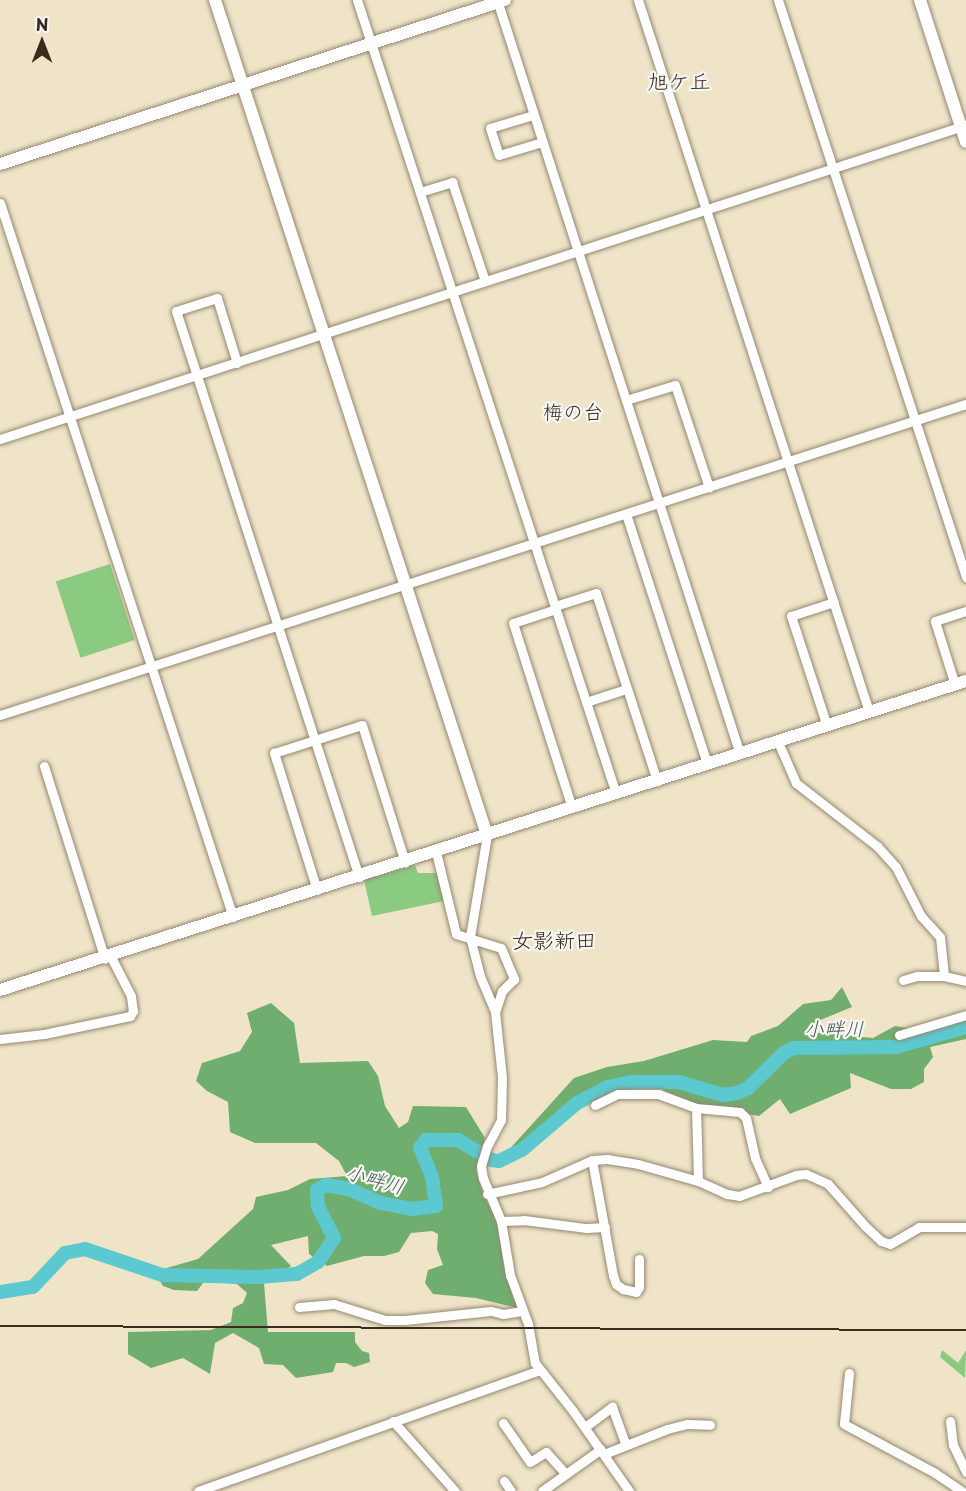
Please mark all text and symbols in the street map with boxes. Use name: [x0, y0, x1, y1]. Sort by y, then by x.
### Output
north arrow: [12, 12, 72, 72]
text: N: [36, 12, 48, 36]
district label: 旭ケ丘: [648, 67, 710, 93]
district label: 梅の台: [543, 399, 603, 423]
district label: 女影新田: [512, 926, 596, 952]
water label: 小畔川: [804, 1016, 864, 1040]
water label: 小畔川: [343, 1159, 407, 1199]

